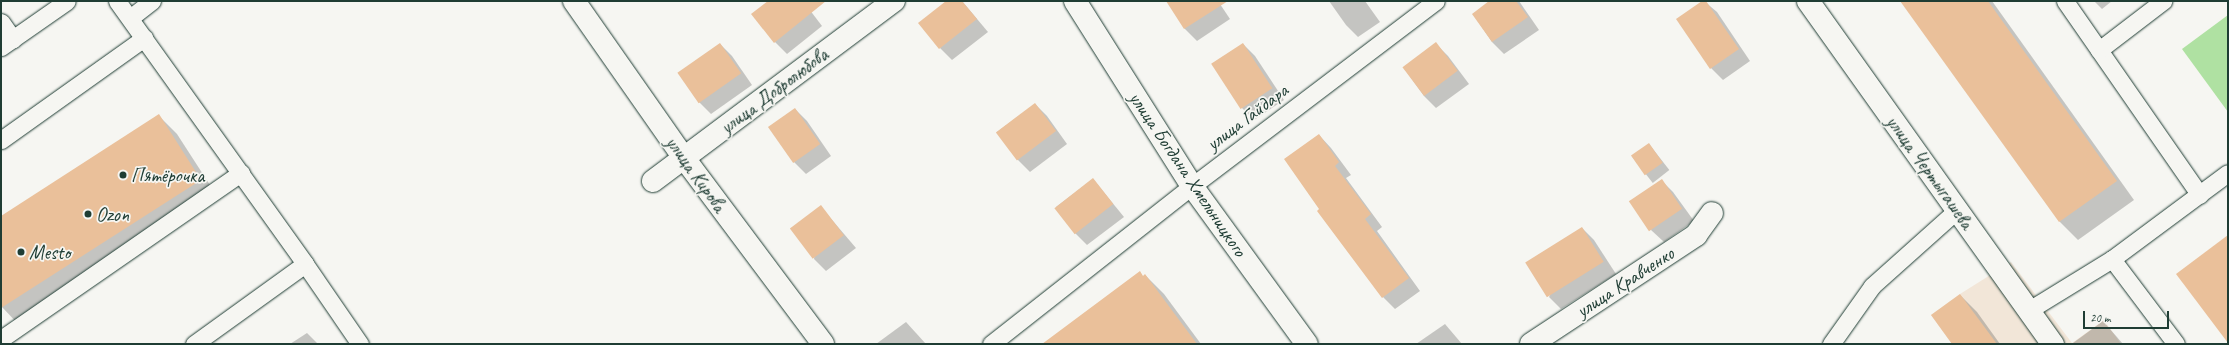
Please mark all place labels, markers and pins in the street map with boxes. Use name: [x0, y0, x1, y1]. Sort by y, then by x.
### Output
place label: Пятёрочка: [131, 163, 204, 187]
marker: Пятёрочка: [118, 170, 128, 180]
place label: Ozon: [96, 202, 129, 226]
marker: Ozon: [83, 209, 93, 219]
place label: Mesto: [29, 240, 70, 264]
marker: Mesto: [16, 247, 26, 257]

